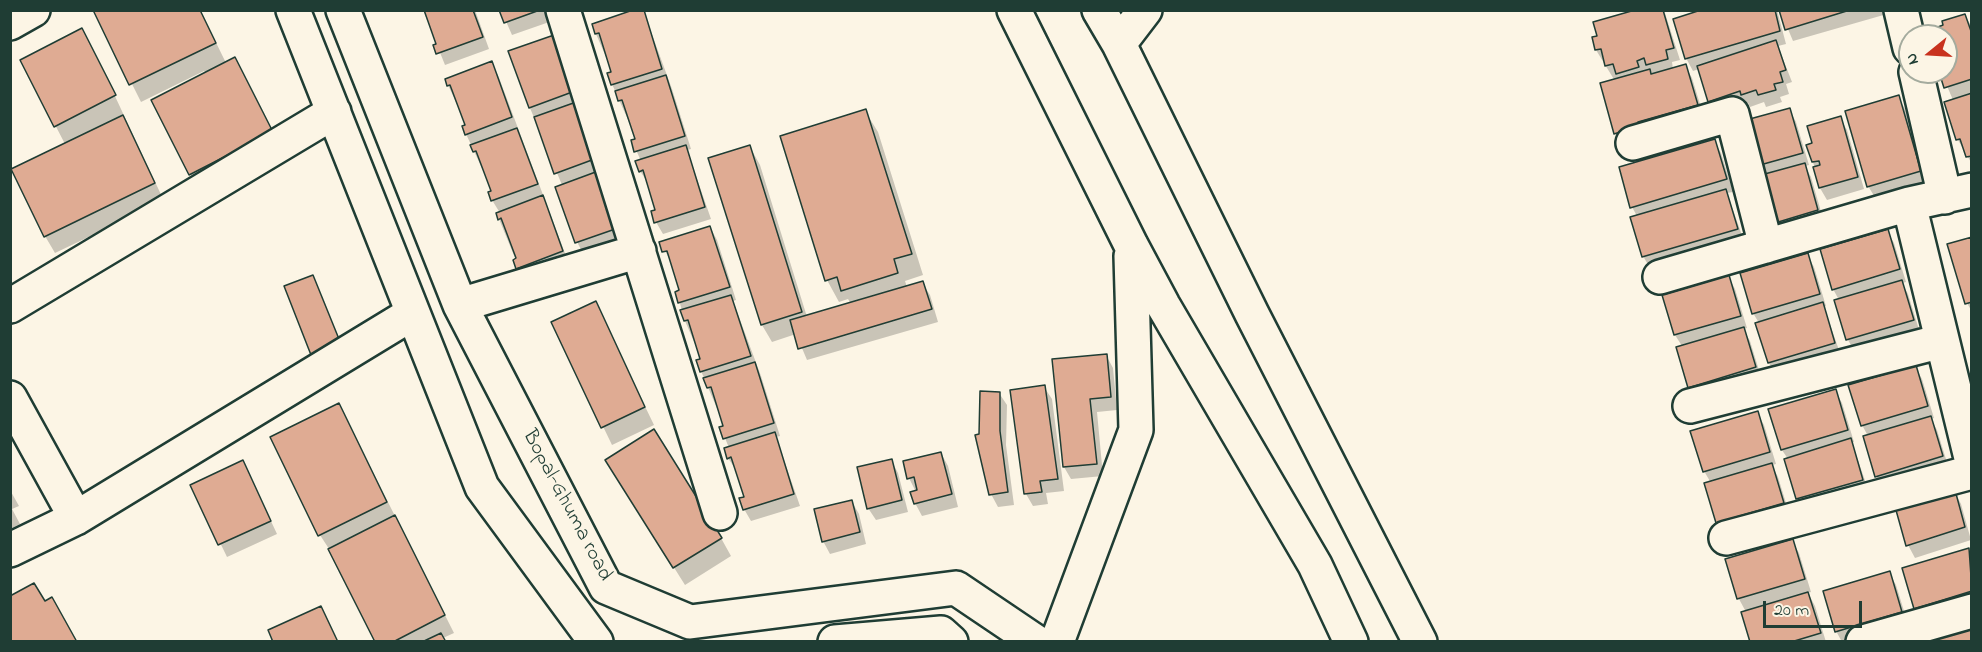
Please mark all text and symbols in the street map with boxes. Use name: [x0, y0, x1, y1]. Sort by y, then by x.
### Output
north arrow: [1898, 24, 1958, 84]
text: N: [1900, 50, 1926, 68]
street label: Bopal-Ghuma road: [515, 426, 617, 586]
scale bar: [1766, 589, 1865, 627]
text: 20 m: [1774, 598, 1809, 624]

